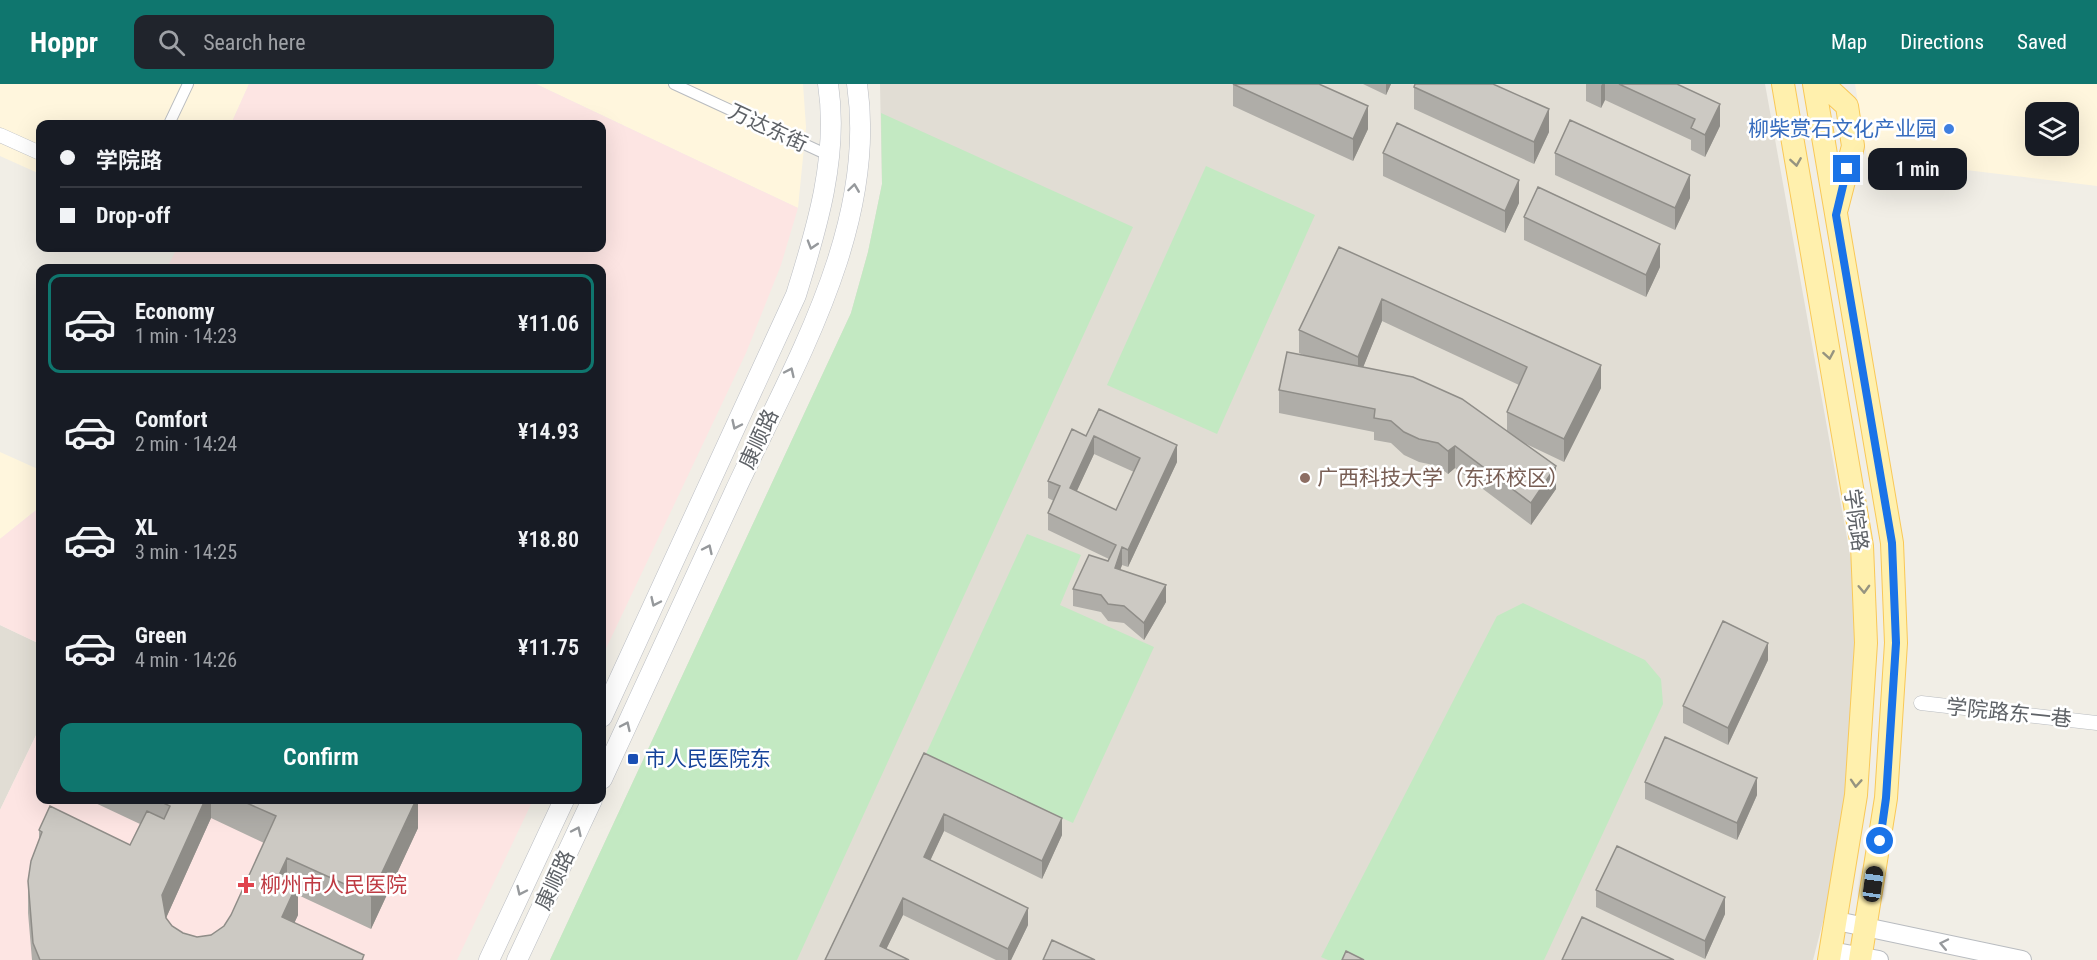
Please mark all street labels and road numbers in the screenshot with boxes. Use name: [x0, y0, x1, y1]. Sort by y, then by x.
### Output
street label: 万达东街: [725, 99, 811, 157]
street label: 康顺路: [735, 405, 783, 473]
street label: 学院路: [1840, 487, 1872, 553]
street label: 学院路东一巷: [1945, 694, 2073, 732]
street label: 康顺路: [531, 846, 579, 914]

